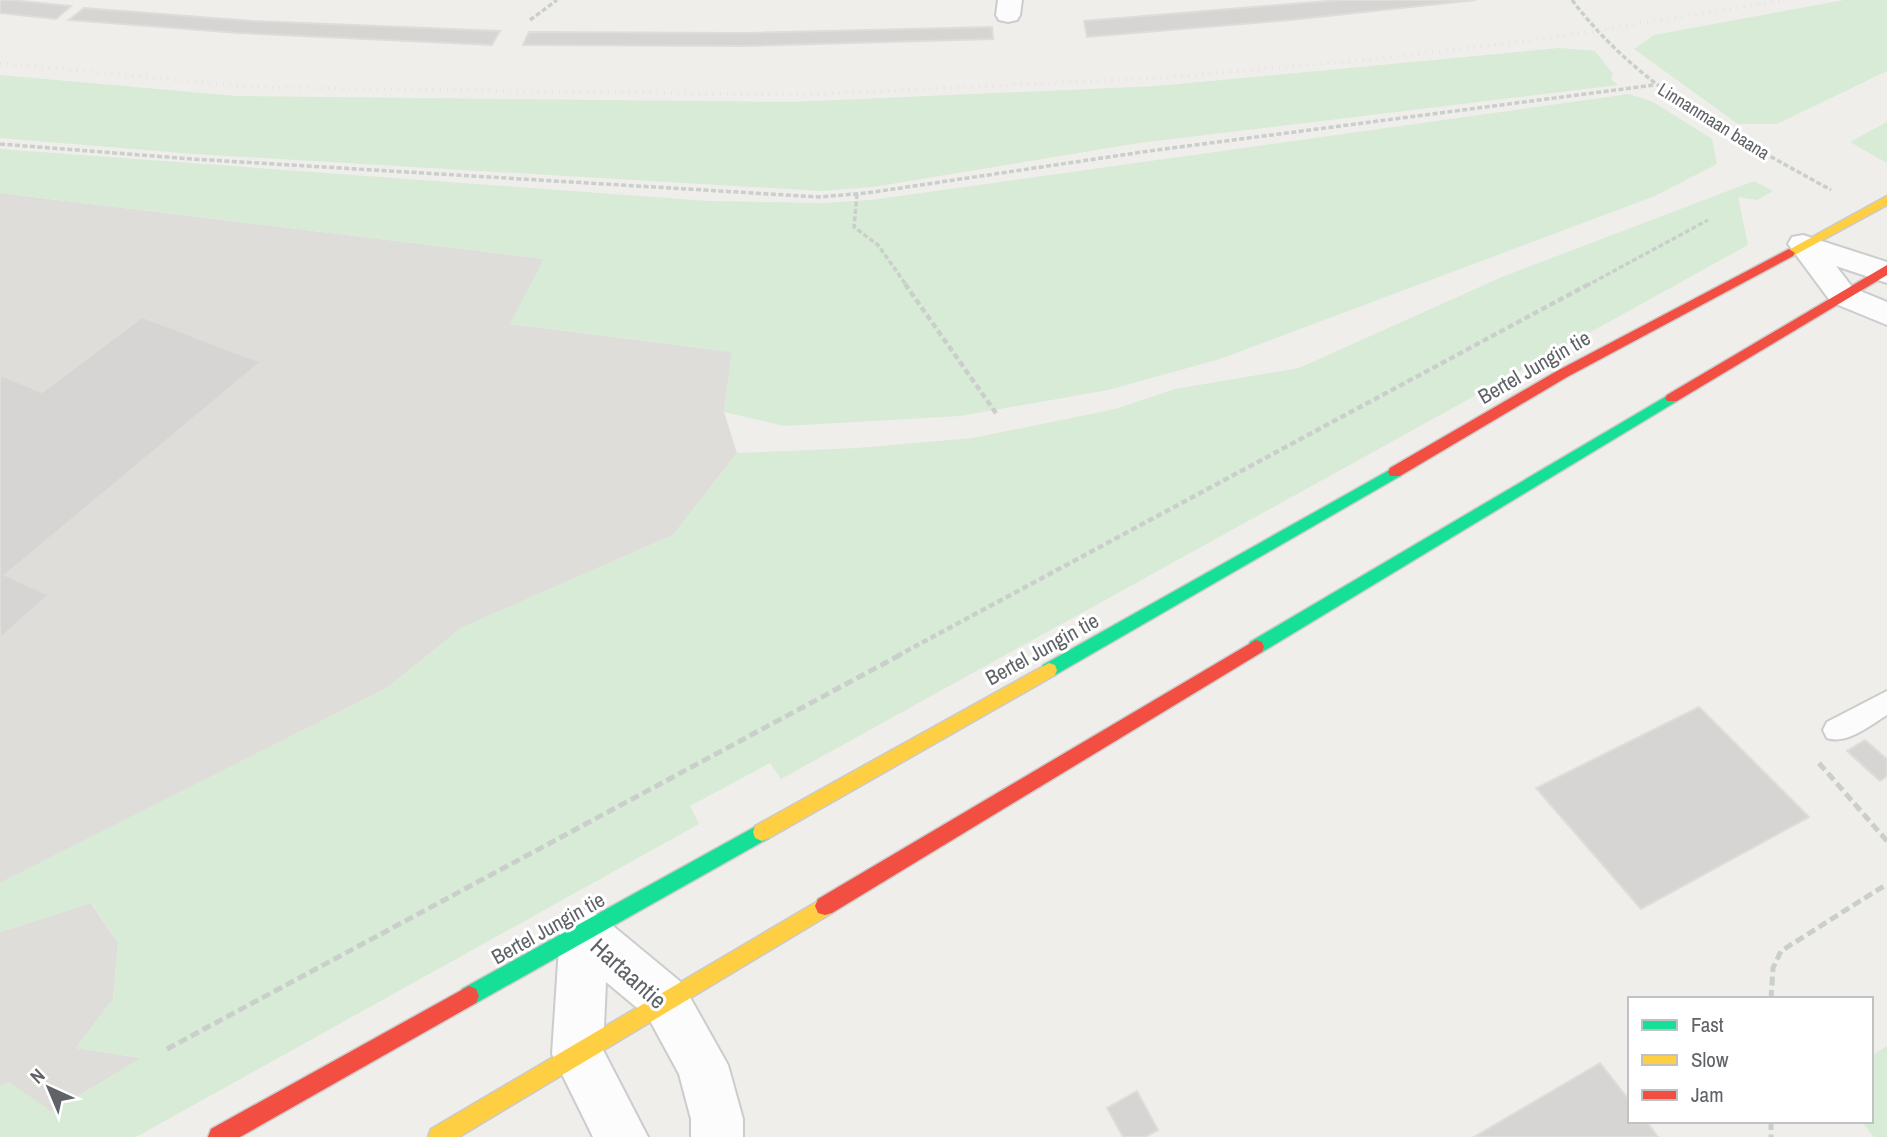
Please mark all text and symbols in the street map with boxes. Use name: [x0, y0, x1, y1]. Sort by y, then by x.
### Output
street label: Linnanmaan baana: [1653, 77, 1775, 165]
street label: Bertel Jungin tie: [1472, 323, 1596, 411]
street label: Bertel Jungin tie: [980, 606, 1104, 692]
street label: Bertel Jungin tie: [486, 885, 610, 971]
street label: Hartaantie: [584, 930, 674, 1016]
legend: [1628, 997, 1873, 1123]
text: Fast: [1691, 1010, 1724, 1039]
text: Slow: [1691, 1045, 1729, 1074]
north arrow: [14, 1053, 84, 1123]
text: N: [24, 1063, 50, 1089]
text: Jam: [1691, 1080, 1724, 1109]

